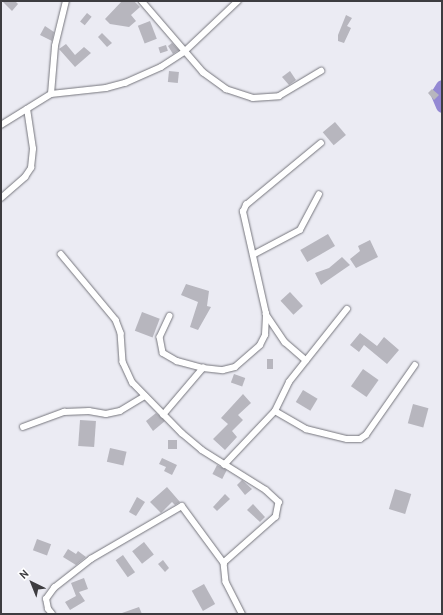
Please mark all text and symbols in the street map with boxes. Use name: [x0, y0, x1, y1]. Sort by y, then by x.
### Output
north arrow: [12, 563, 52, 603]
text: N: [16, 567, 31, 582]

